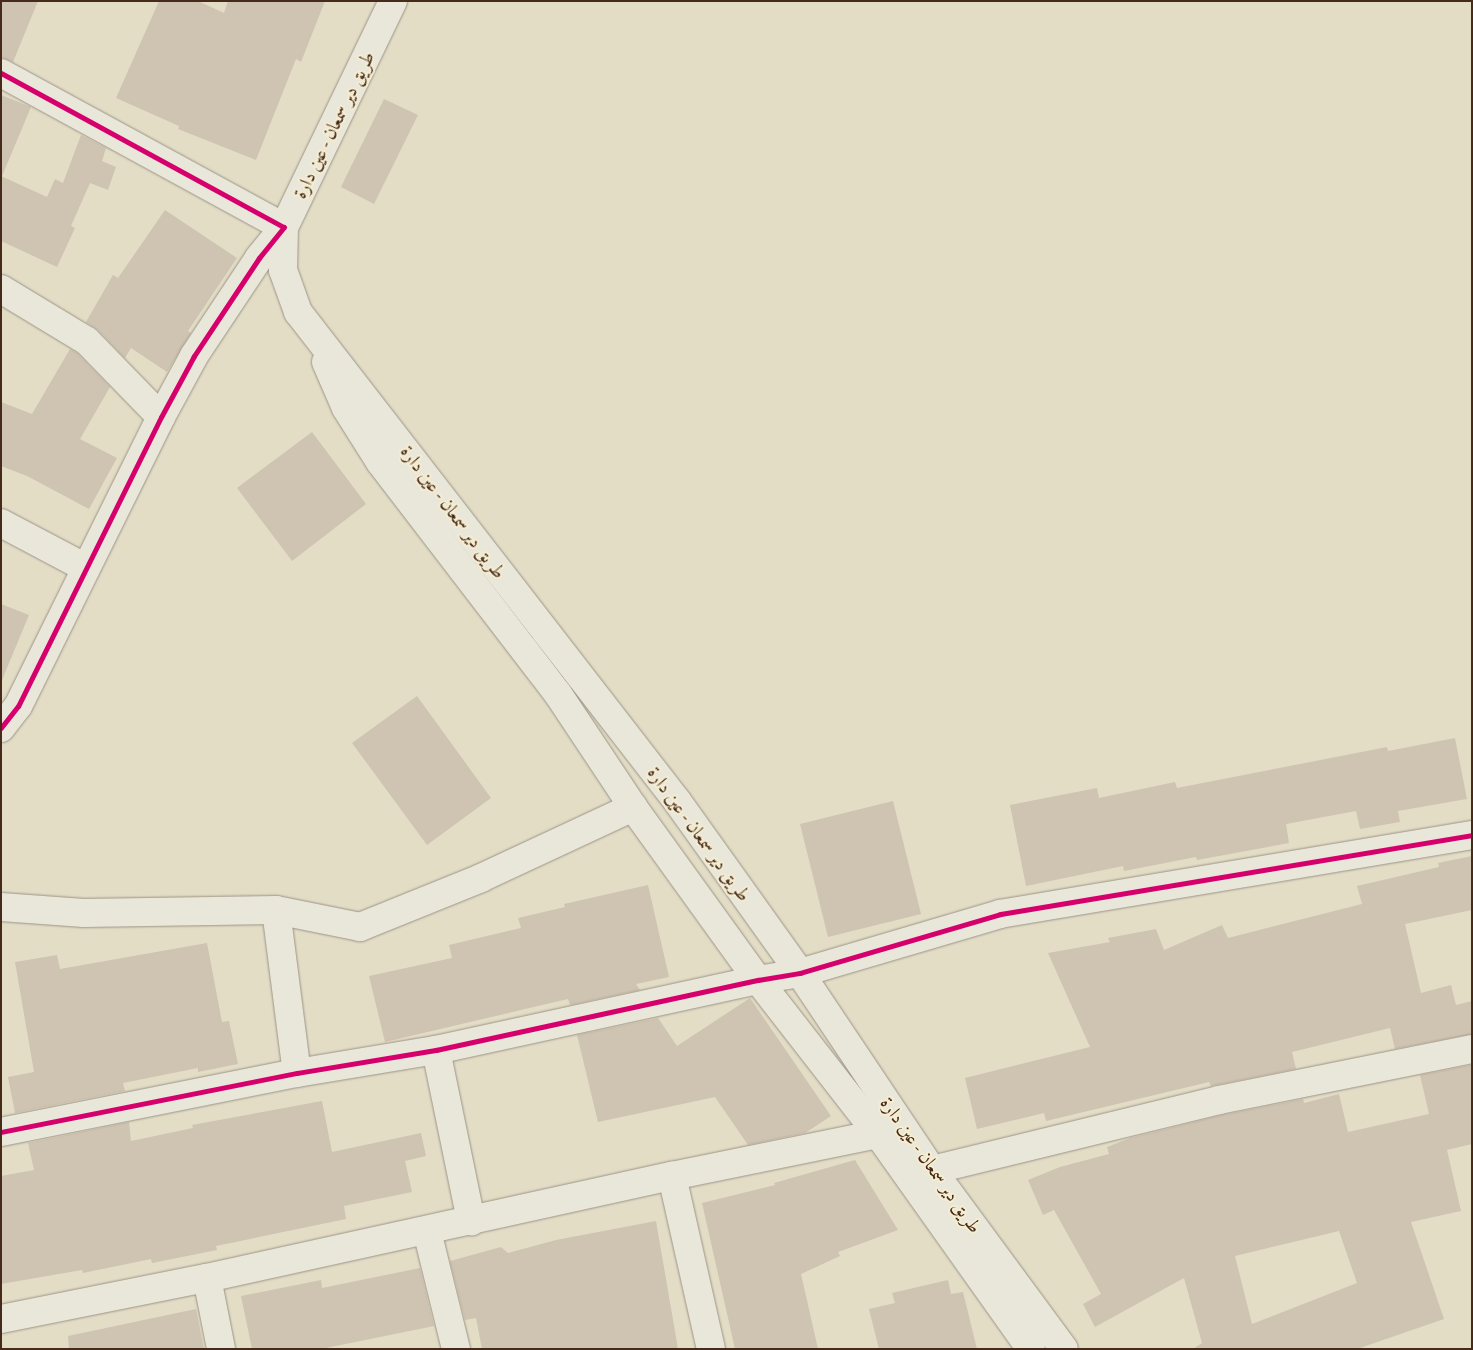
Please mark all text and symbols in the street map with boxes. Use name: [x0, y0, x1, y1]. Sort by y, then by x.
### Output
street label: طريق دير سمعان - عين دارة: [288, 48, 380, 202]
street label: طريق دير سمعان - عين دارة: [395, 441, 511, 583]
street label: طريق دير سمعان - عين دارة: [642, 762, 756, 906]
street label: طريق دير سمعان - عين دارة: [875, 1092, 987, 1238]

